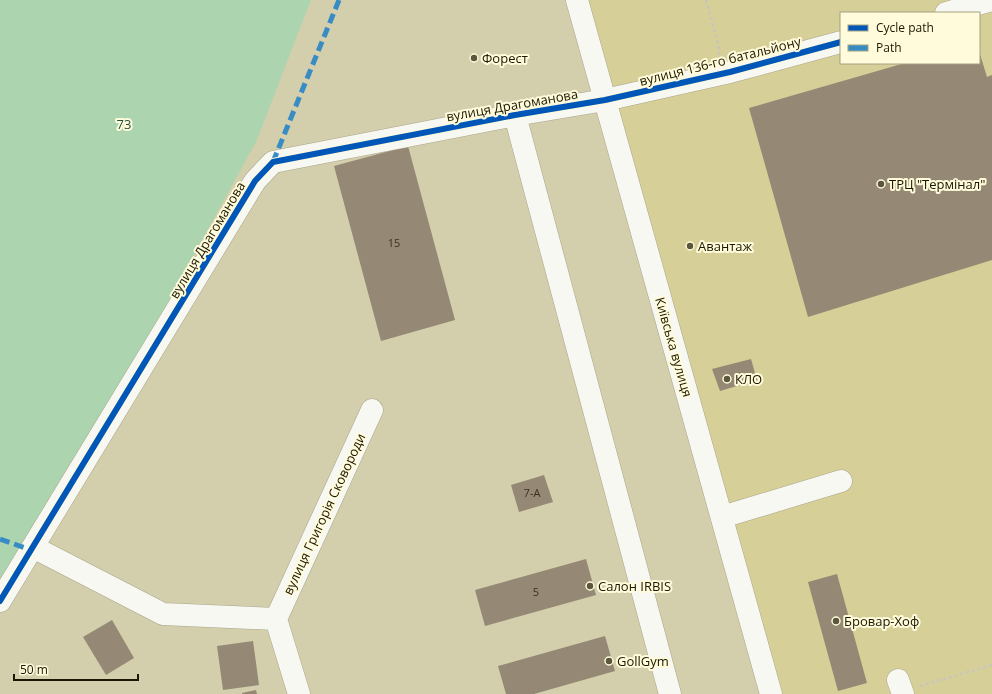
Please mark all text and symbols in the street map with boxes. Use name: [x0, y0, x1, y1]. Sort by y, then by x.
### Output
legend: [840, 12, 980, 64]
text: Cycle path: [876, 19, 934, 36]
street label: вулиця 136-го батальйону: [637, 32, 803, 90]
text: Path: [876, 39, 902, 56]
place label: Форест: [482, 49, 528, 67]
marker: Форест: [469, 53, 479, 63]
street label: вулиця Драгоманова: [445, 85, 579, 125]
park label: 73: [117, 115, 131, 133]
place label: ТРЦ "Термінал": [889, 175, 985, 193]
street label: вулиця Драгоманова: [165, 178, 249, 302]
marker: ТРЦ "Термінал": [876, 179, 886, 189]
house number: 15: [388, 235, 400, 250]
place label: Авантаж: [698, 237, 752, 255]
marker: Авантаж: [685, 241, 695, 251]
street label: Київська вулиця: [651, 295, 697, 399]
place label: КЛО: [735, 370, 762, 388]
marker: КЛО: [722, 374, 732, 384]
street label: вулиця Григорія Сковороди: [279, 430, 369, 598]
house number: 7-А: [524, 485, 540, 500]
place label: Салон IRBIS: [598, 577, 671, 595]
marker: Салон IRBIS: [585, 581, 595, 591]
house number: 5: [533, 584, 539, 599]
place label: Бровар-Хоф: [844, 612, 919, 630]
marker: Бровар-Хоф: [831, 616, 841, 626]
place label: GollGym: [617, 652, 669, 670]
scale bar: [14, 656, 138, 682]
marker: GollGym: [604, 656, 614, 666]
text: 50 m: [20, 661, 48, 678]

